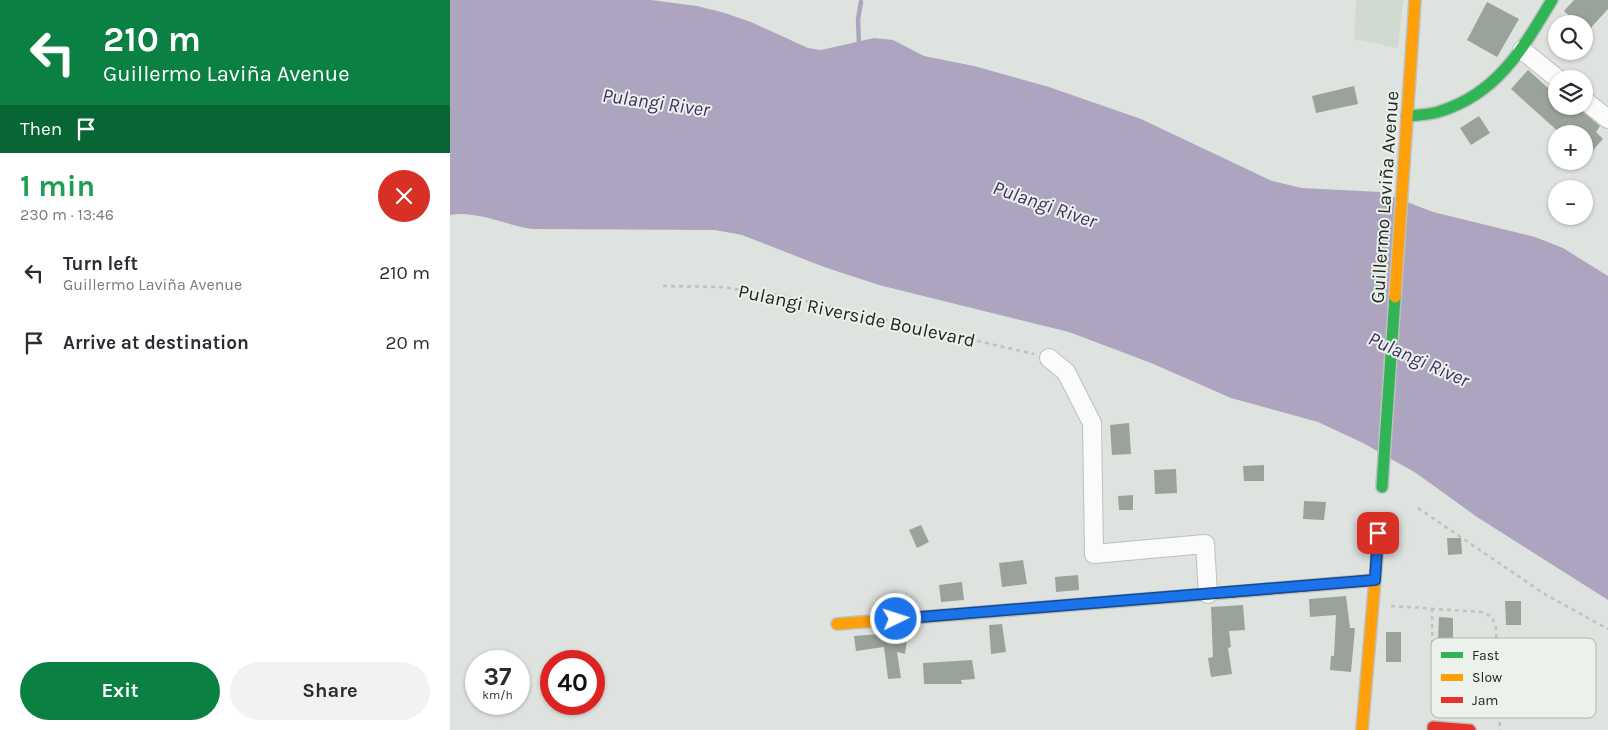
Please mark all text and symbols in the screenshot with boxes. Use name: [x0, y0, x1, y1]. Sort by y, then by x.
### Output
map controls: [1548, 15, 1593, 225]
button: search: [1548, 15, 1593, 60]
text: 210 m: [103, 19, 201, 60]
icon: left: [20, 20, 85, 85]
text: Guillermo Laviña Avenue: [103, 61, 349, 87]
button: layers: [1548, 70, 1593, 115]
water label: Pulangi River: [601, 84, 712, 122]
street label: Guillermo Laviña Avenue: [1367, 90, 1403, 304]
icon: arrive: [72, 115, 100, 143]
text: Then: [20, 118, 62, 140]
button: +: [1548, 125, 1593, 170]
text: 1 min: [20, 168, 95, 204]
button: close: [378, 170, 430, 222]
water label: Pulangi River: [990, 176, 1101, 233]
button: −: [1548, 180, 1593, 225]
text: 230 m · 13:46: [20, 205, 114, 224]
text: Turn left: [63, 253, 138, 275]
icon: left: [20, 259, 48, 287]
text: 210 m: [379, 262, 430, 284]
text: Guillermo Laviña Avenue: [63, 275, 242, 294]
street label: Pulangi Riverside Boulevard: [736, 280, 977, 352]
water label: Pulangi River: [1365, 327, 1474, 392]
icon: arrive: [20, 329, 48, 357]
text: Arrive at destination: [63, 332, 249, 354]
text: 20 m: [385, 332, 430, 354]
pin: [1357, 512, 1399, 554]
icon: arrive: [1364, 519, 1392, 547]
position arrow: [869, 592, 921, 644]
legend: [1431, 638, 1596, 718]
text: Fast: [1472, 647, 1499, 664]
speed limit sign: 40: [540, 650, 605, 715]
button: Exit: [20, 662, 220, 720]
button: Share: [230, 662, 430, 720]
text: 37: [483, 662, 511, 691]
text: Slow: [1472, 669, 1502, 686]
text: km/h: [482, 688, 513, 702]
text: Jam: [1472, 692, 1498, 709]

